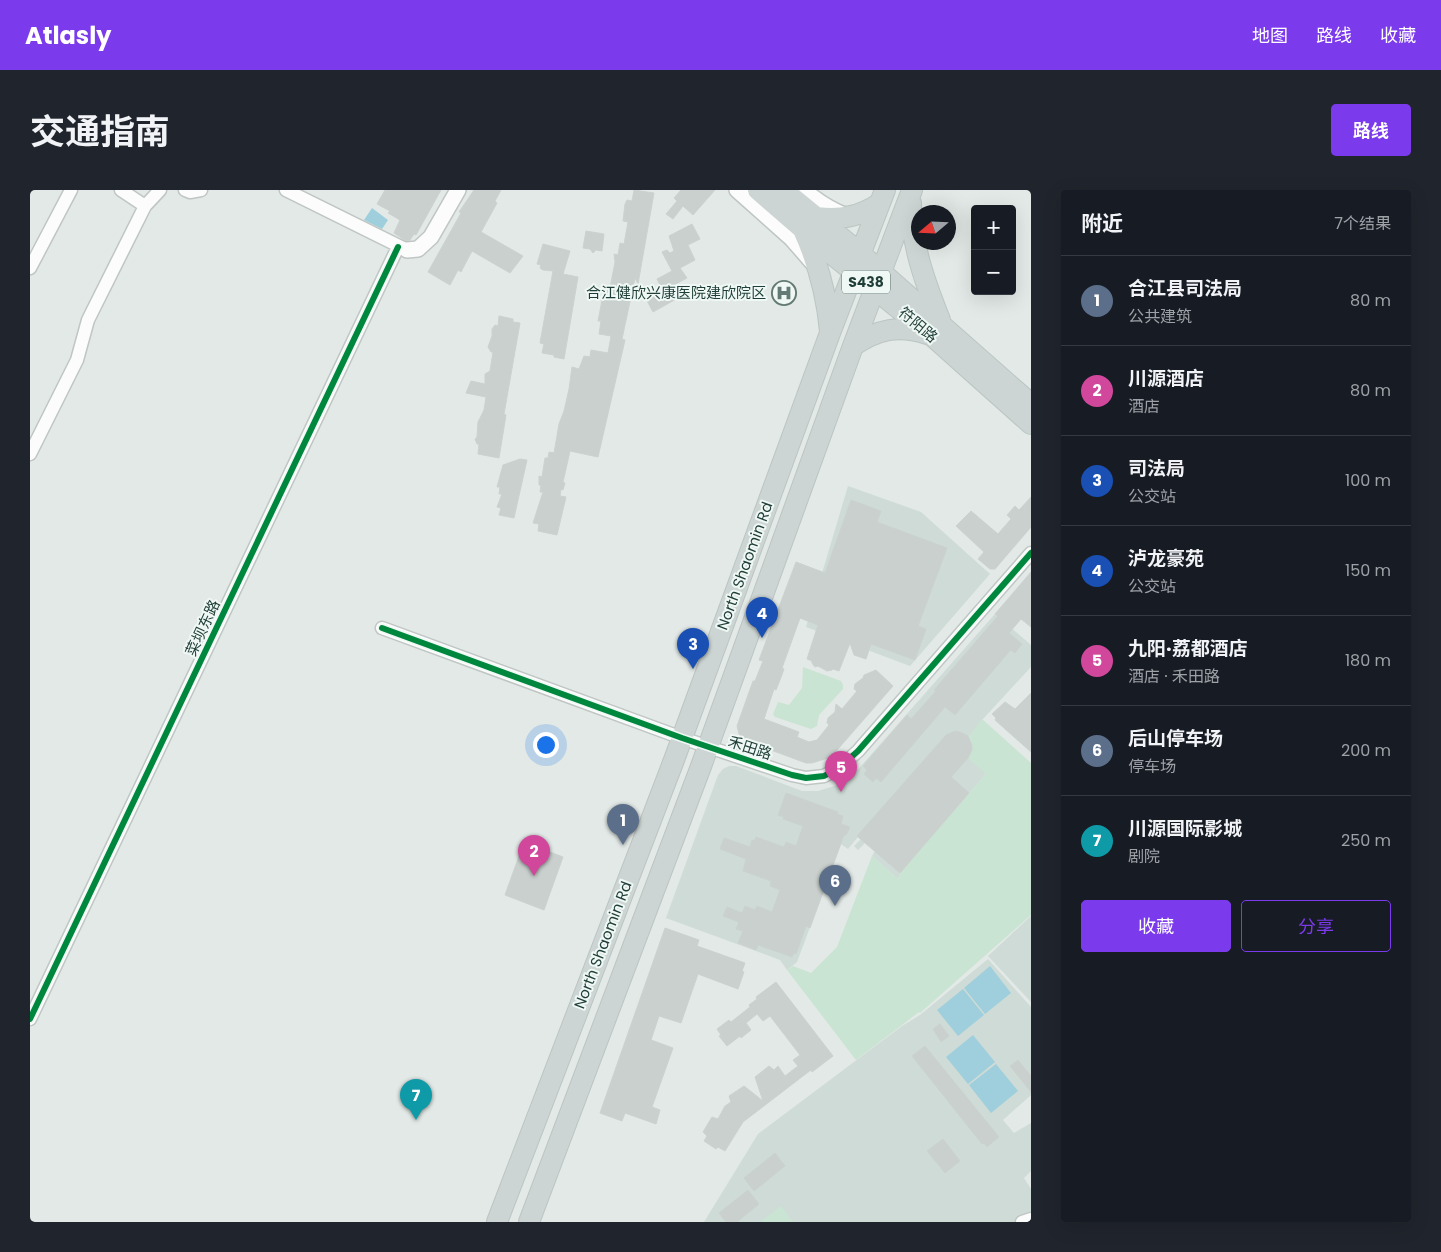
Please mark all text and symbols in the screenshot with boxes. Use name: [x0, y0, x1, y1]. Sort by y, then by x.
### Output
text: Atlasly: [25, 19, 111, 52]
text: 地图: [1252, 23, 1288, 48]
text: 路线: [1316, 23, 1352, 48]
text: 收藏: [1380, 23, 1416, 48]
button: 路线: [1331, 104, 1411, 156]
text: 交通指南: [30, 107, 170, 156]
north arrow: [911, 205, 956, 250]
map controls: [971, 205, 1016, 295]
button: +: [971, 205, 1016, 250]
text: 附近: [1081, 209, 1123, 238]
text: 7个结果: [1334, 212, 1391, 235]
button: −: [971, 250, 1016, 295]
road number: S438: [842, 270, 890, 294]
text: 合江县司法局: [1128, 275, 1242, 302]
hospital icon: 合江健欣兴康医院建欣院区: [771, 280, 797, 306]
place label: 合江健欣兴康医院建欣院区: [586, 282, 766, 303]
text: 1: [1094, 289, 1100, 312]
text: 80 m: [1350, 289, 1391, 312]
street label: 符阳路: [894, 302, 942, 347]
text: 公共建筑: [1128, 305, 1192, 328]
text: 川源酒店: [1128, 365, 1204, 392]
text: 2: [1092, 379, 1102, 402]
text: 80 m: [1350, 379, 1391, 402]
text: 酒店: [1128, 395, 1160, 418]
text: 司法局: [1128, 455, 1185, 482]
text: 3: [1092, 469, 1102, 492]
text: 100 m: [1345, 469, 1391, 492]
text: 公交站: [1128, 485, 1176, 508]
street label: North Shaomin Rd: [712, 499, 777, 633]
text: 泸龙豪苑: [1128, 545, 1204, 572]
text: 4: [1092, 559, 1102, 582]
text: 150 m: [1345, 559, 1391, 582]
text: 公交站: [1128, 575, 1176, 598]
street label: 菜坝东路: [180, 596, 225, 659]
pin: 4: [746, 597, 778, 638]
pin: 3: [677, 628, 709, 669]
text: 九阳·荔都酒店: [1128, 635, 1248, 662]
text: 5: [1092, 649, 1102, 672]
text: 180 m: [1345, 649, 1391, 672]
text: 酒店 · 禾田路: [1128, 665, 1220, 688]
text: 后山停车场: [1128, 725, 1223, 752]
street label: 禾田路: [726, 731, 775, 764]
your location: [533, 732, 559, 758]
text: 6: [1092, 739, 1102, 762]
text: 200 m: [1341, 739, 1391, 762]
pin: 5: [825, 751, 857, 792]
text: 停车场: [1128, 755, 1176, 778]
pin: 1: [607, 804, 639, 845]
text: 川源国际影城: [1128, 815, 1242, 842]
text: 7: [1093, 829, 1101, 852]
text: 250 m: [1341, 829, 1391, 852]
pin: 2: [518, 835, 550, 876]
text: 剧院: [1128, 845, 1160, 868]
pin: 6: [819, 865, 851, 906]
street label: North Shaomin Rd: [569, 878, 637, 1012]
button: 收藏: [1081, 900, 1231, 952]
button: 分享: [1241, 900, 1391, 952]
pin: 7: [400, 1079, 432, 1120]

